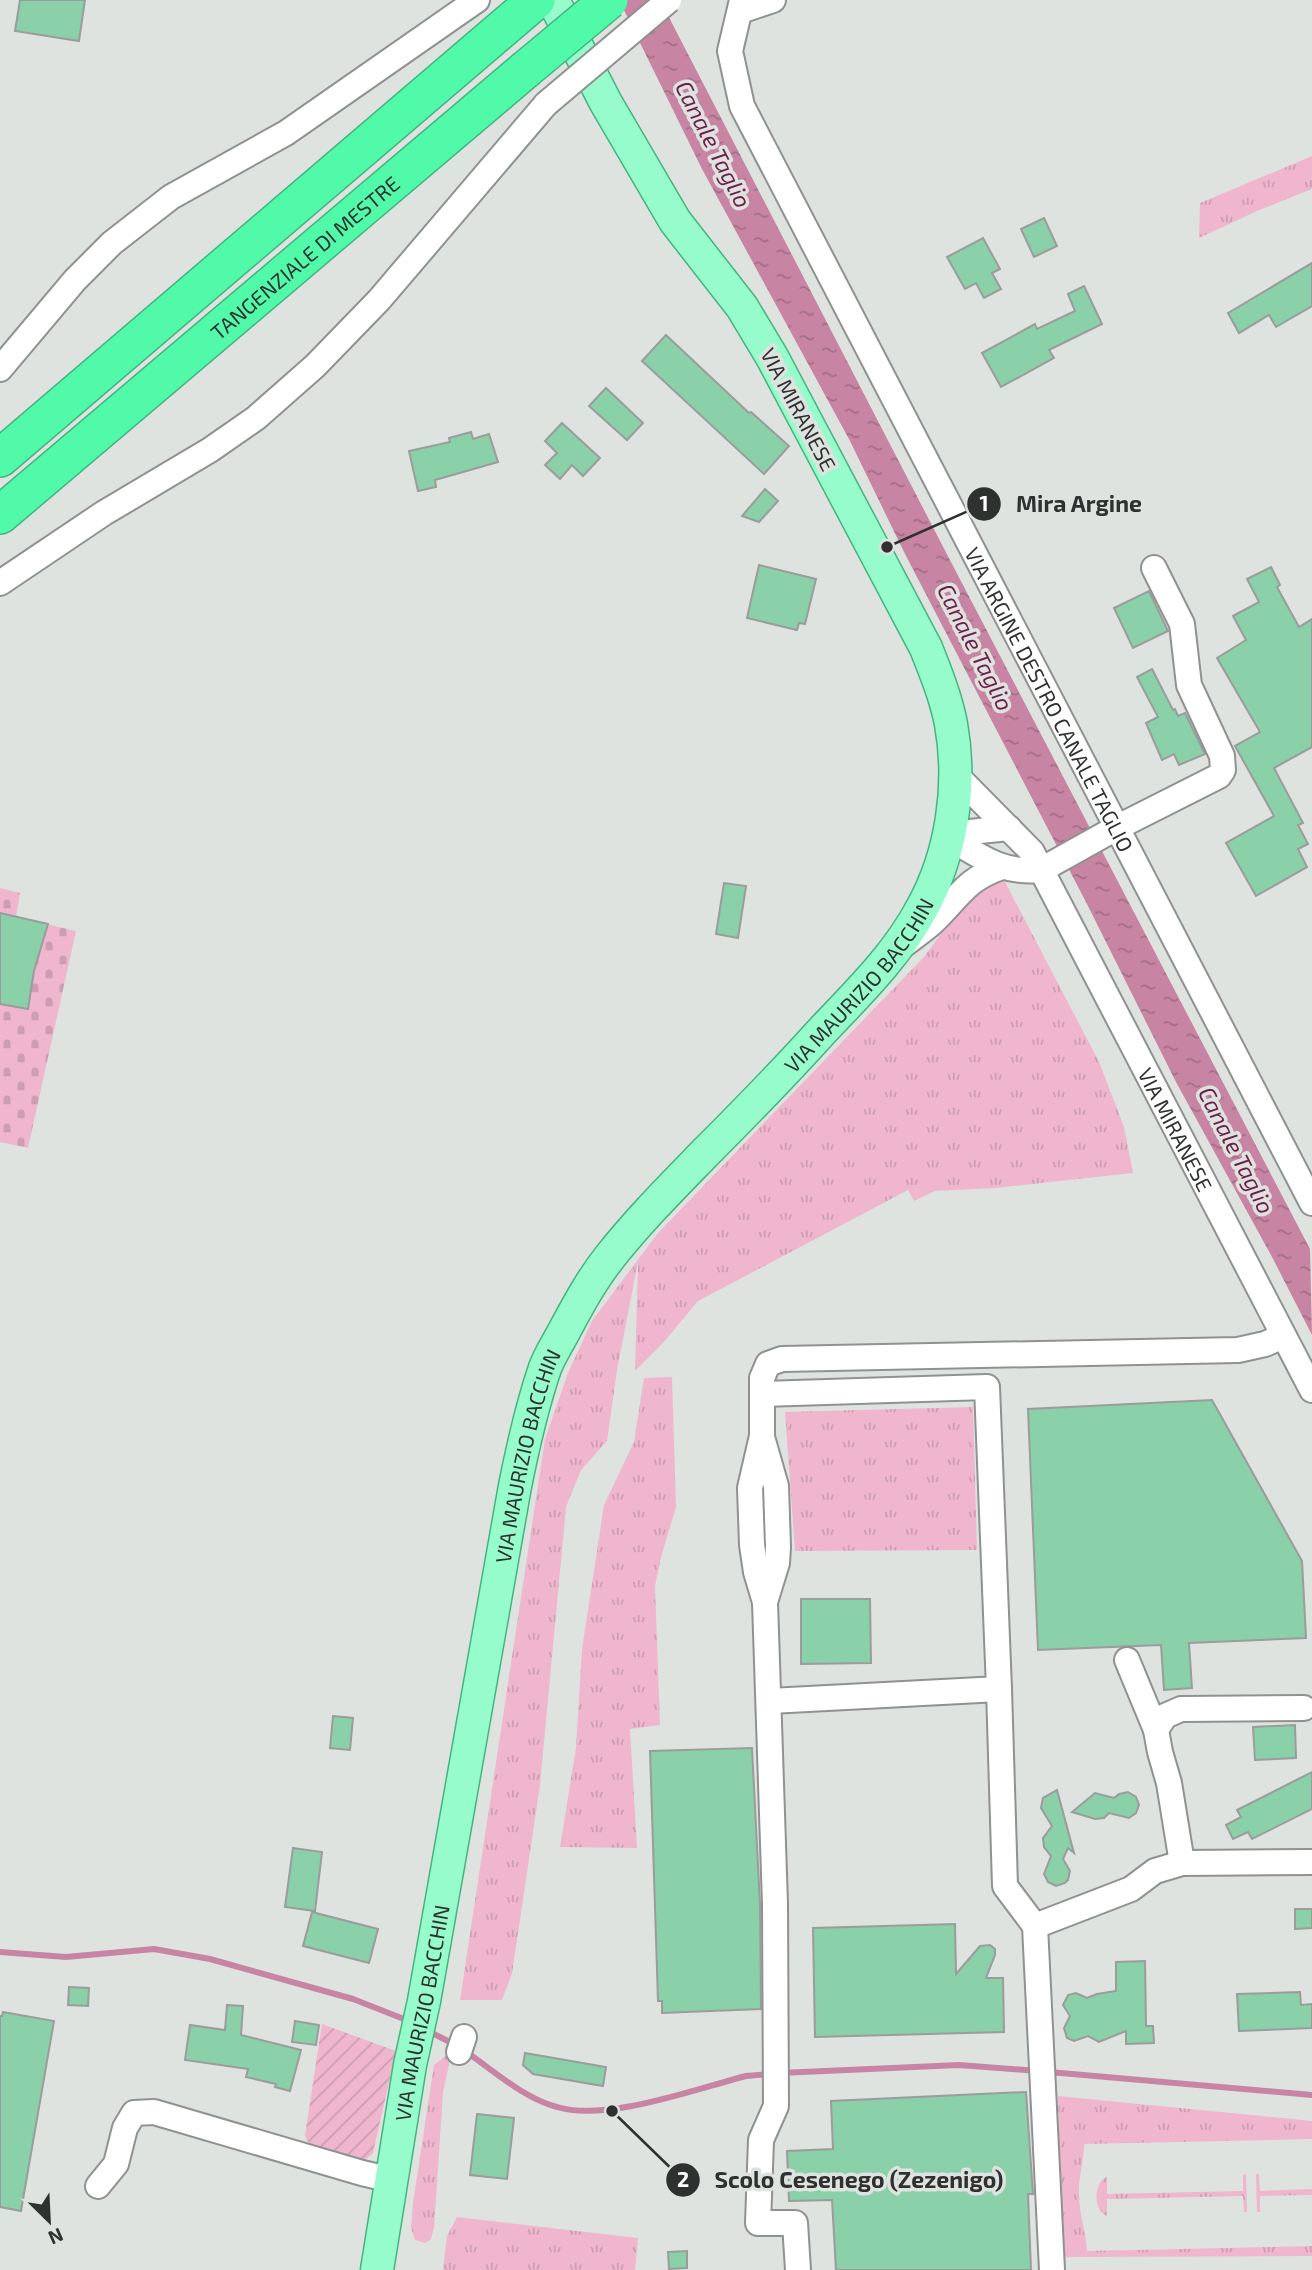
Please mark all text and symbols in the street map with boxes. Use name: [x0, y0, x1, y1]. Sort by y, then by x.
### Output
water label: Canale Taglio: [670, 76, 758, 212]
street label: TANGENZIALE DI MESTRE: [205, 170, 404, 344]
street label: VIA MIRANESE: [756, 343, 842, 475]
callout: Mira Argine: [967, 482, 1156, 526]
text: Mira Argine: [1016, 489, 1142, 517]
text: 1: [979, 490, 989, 515]
street label: VIA ARGINE DESTRO CANALE TAGLIO: [961, 543, 1140, 856]
water label: Canale Taglio: [932, 579, 1020, 715]
street label: VIA MAURIZIO BACCHIN: [778, 893, 938, 1077]
street label: VIA MIRANESE: [1134, 1063, 1219, 1195]
water label: Canale Taglio: [1193, 1082, 1281, 1218]
street label: VIA MAURIZIO BACCHIN: [489, 1344, 565, 1565]
street label: VIA MAURIZIO BACCHIN: [389, 1903, 453, 2123]
callout: Scolo Cesenego (Zezenigo): [665, 2158, 1017, 2202]
text: Scolo Cesenego (Zezenigo): [714, 2165, 1004, 2193]
text: 2: [677, 2166, 689, 2191]
north arrow: [14, 2186, 84, 2256]
text: N: [45, 2224, 67, 2250]

